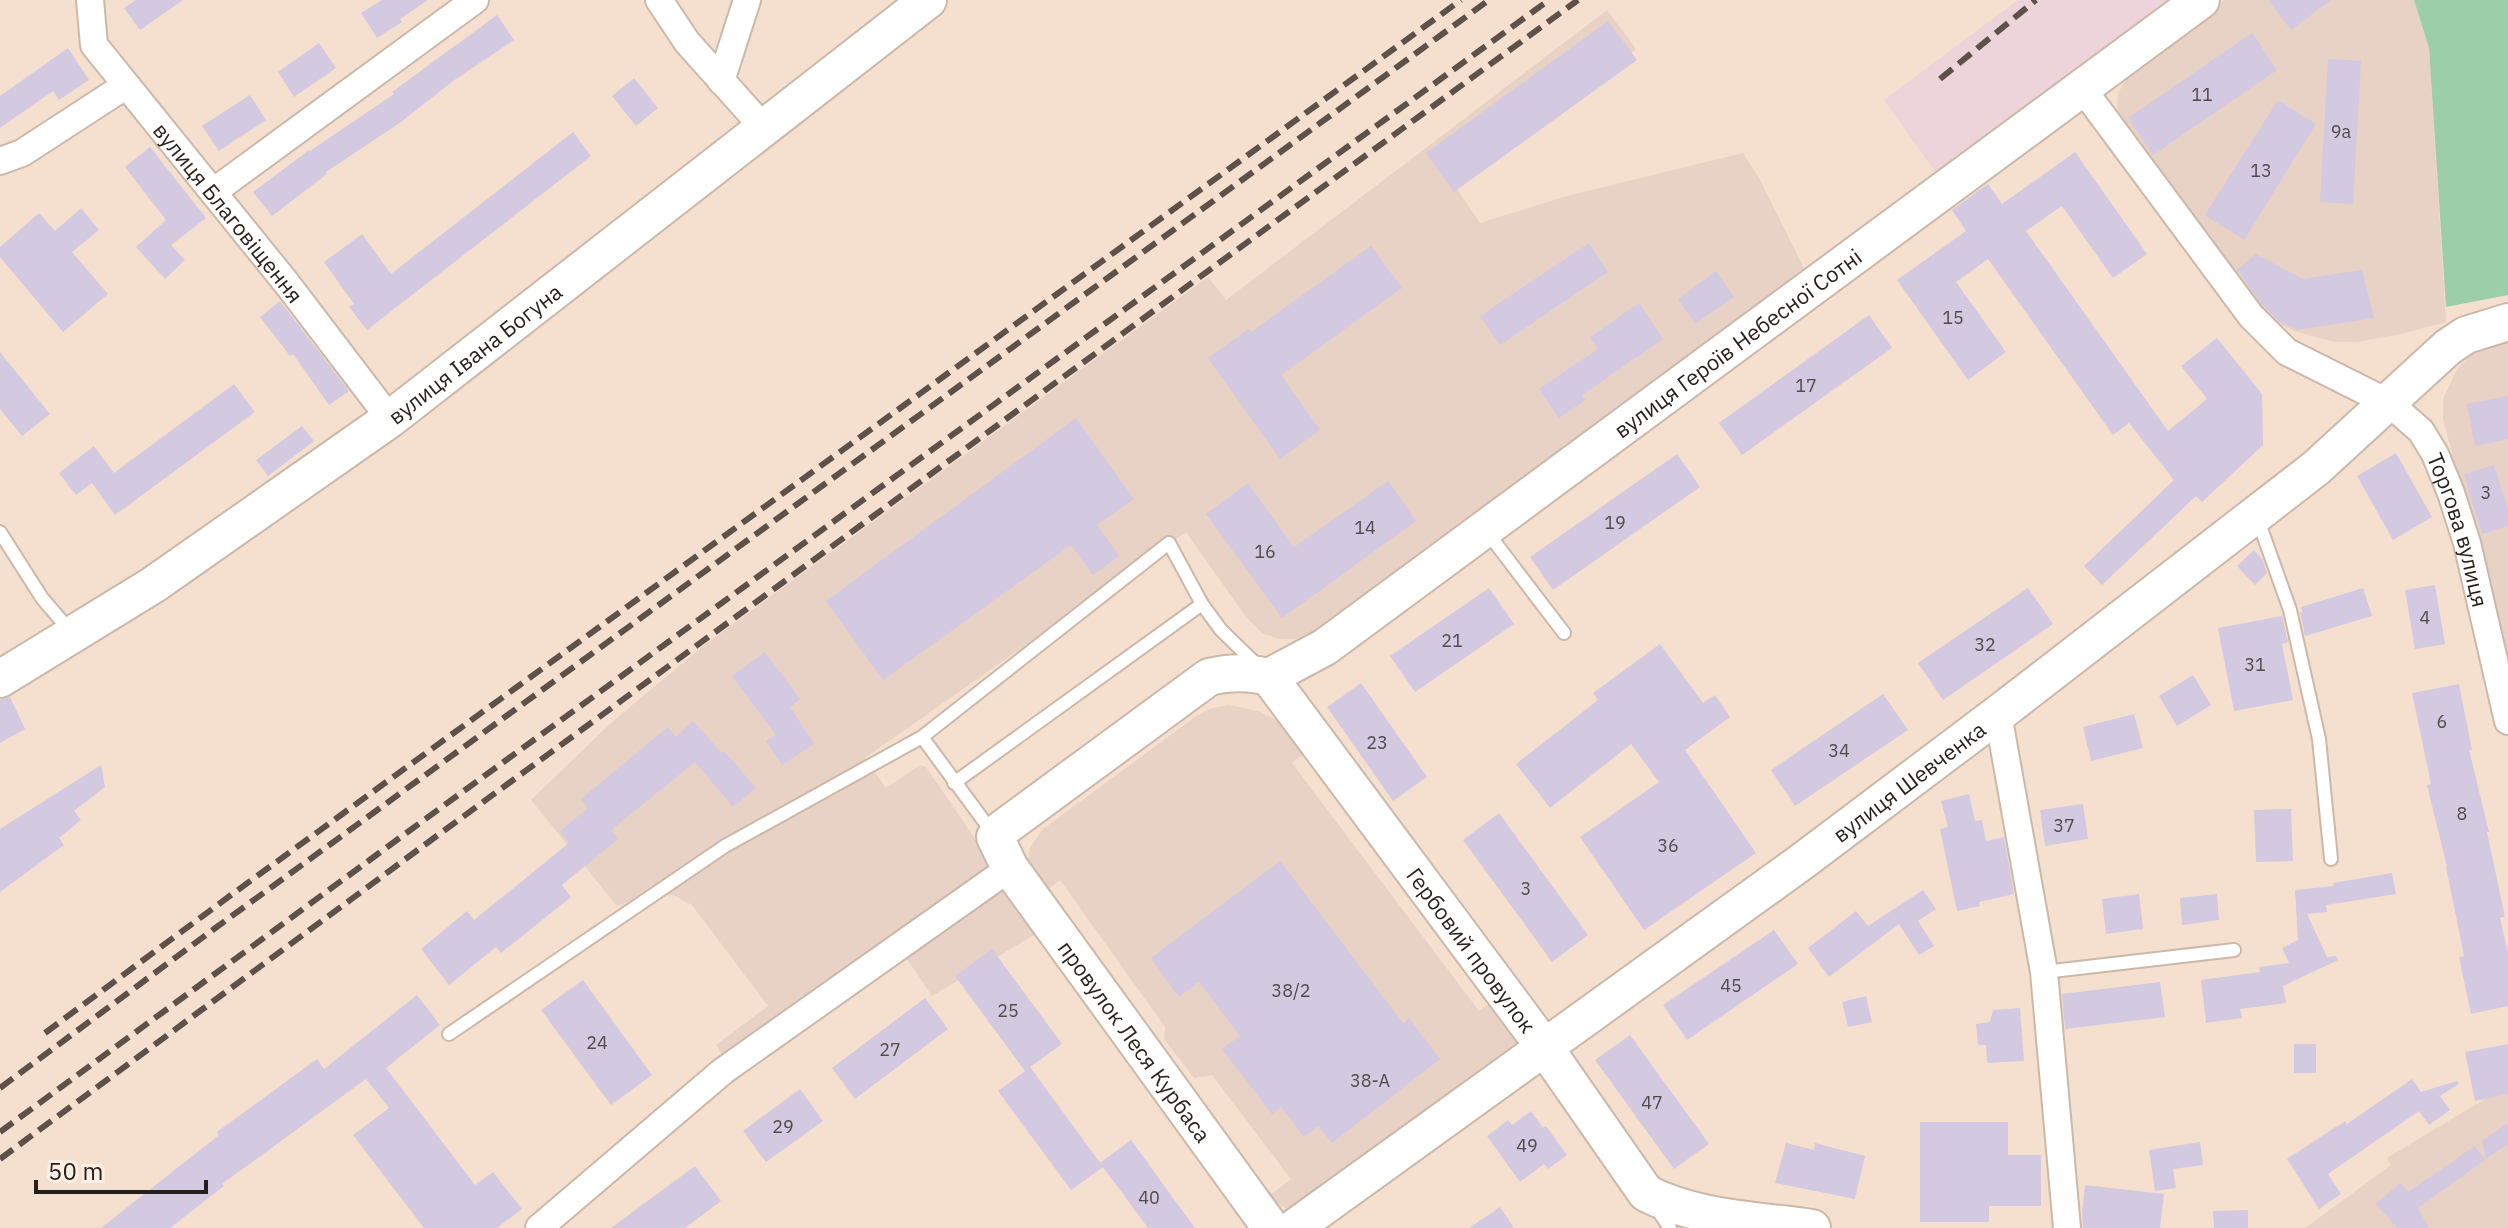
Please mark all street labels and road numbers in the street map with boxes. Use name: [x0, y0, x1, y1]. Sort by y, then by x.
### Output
street label: вулиця Благовіщення: [147, 116, 310, 308]
street label: вулиця Героїв Небесної Сотні: [1607, 241, 1867, 444]
street label: вулиця Івана Богуна: [382, 276, 568, 430]
street label: Торгова вулиця: [2422, 448, 2496, 610]
street label: вулиця Шевченка: [1826, 714, 1991, 848]
street label: Гербовий провулок: [1401, 861, 1543, 1038]
street label: провулок Леся Курбаса: [1052, 934, 1218, 1148]

